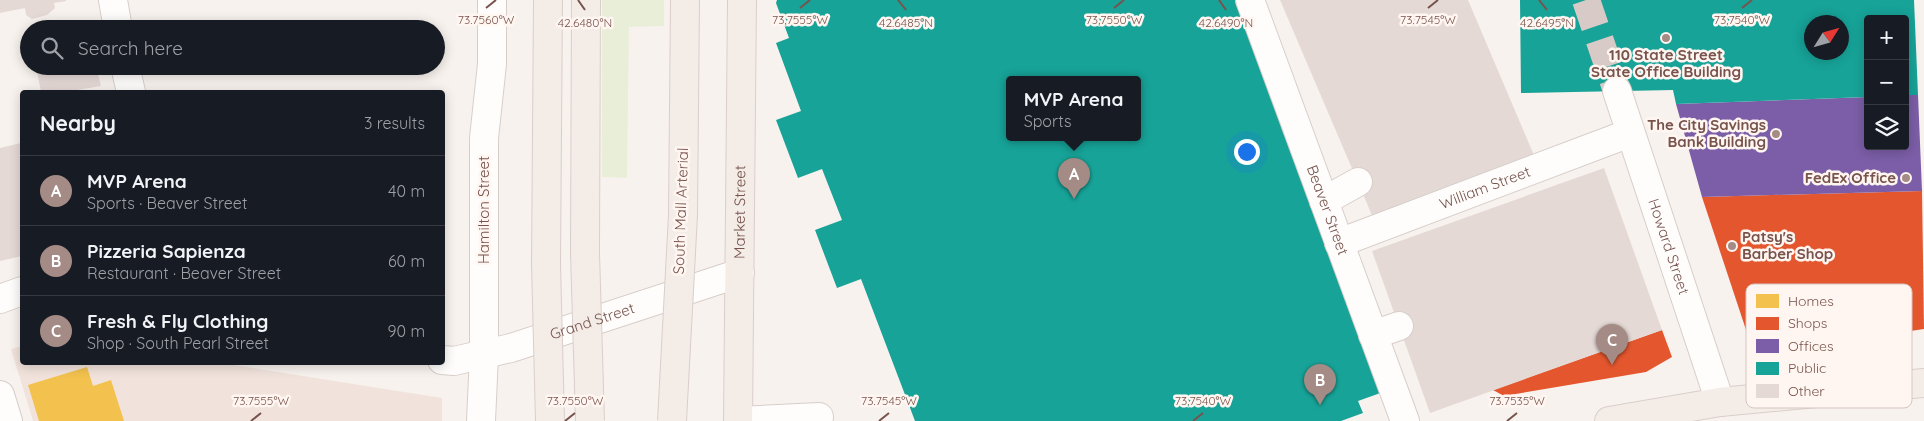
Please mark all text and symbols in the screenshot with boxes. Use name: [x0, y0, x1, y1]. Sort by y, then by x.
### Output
text: 73.7560°W: [458, 12, 515, 27]
text: 73.7555°W: [772, 12, 828, 27]
text: 73.7550°W: [1086, 12, 1143, 27]
text: 73.7545°W: [1400, 12, 1456, 27]
text: 73.7540°W: [1714, 12, 1771, 27]
text: 42.6480°N: [558, 15, 612, 30]
text: 42.6485°N: [879, 15, 933, 30]
text: 42.6490°N: [1199, 15, 1253, 30]
text: 42.6495°N: [1520, 15, 1574, 30]
north arrow: [1804, 15, 1849, 60]
map controls: [1864, 15, 1909, 150]
button: +: [1864, 15, 1909, 60]
search box: [20, 20, 445, 75]
marker: 110 State Street State Office Building: [1660, 32, 1672, 44]
icon: search: [38, 34, 66, 62]
text: Search here: [78, 36, 183, 60]
place label: 110 State Street State Office Building: [1591, 45, 1741, 81]
button: −: [1864, 60, 1909, 105]
popup: [1006, 76, 1141, 141]
text: MVP Arena: [1024, 87, 1123, 111]
button: layers: [1864, 105, 1909, 150]
text: Nearby: [40, 110, 116, 136]
text: Sports: [1024, 111, 1071, 131]
text: 3 results: [364, 113, 425, 133]
place label: The City Savings Bank Building: [1647, 115, 1766, 151]
marker: The City Savings Bank Building: [1770, 128, 1782, 140]
your location: [1234, 139, 1260, 165]
street label: South Mall Arterial: [669, 147, 692, 275]
street label: Hamilton Street: [474, 156, 493, 264]
pin: A: [1058, 158, 1090, 199]
street label: Beaver Street: [1303, 162, 1353, 258]
street label: William Street: [1437, 162, 1533, 213]
street label: Market Street: [730, 165, 749, 259]
place label: FedEx Office: [1805, 168, 1896, 187]
text: MVP Arena: [87, 169, 187, 193]
marker: FedEx Office: [1900, 172, 1912, 184]
text: A: [51, 181, 61, 201]
text: 40 m: [388, 181, 425, 201]
text: Sports · Beaver Street: [87, 193, 247, 213]
street label: Howard Street: [1644, 196, 1694, 297]
place label: Patsy's Barber Shop: [1742, 227, 1833, 263]
text: Pizzeria Sapienza: [87, 239, 246, 263]
marker: Patsy's Barber Shop: [1726, 240, 1738, 252]
text: B: [51, 251, 61, 271]
text: 60 m: [388, 251, 425, 271]
text: Restaurant · Beaver Street: [87, 263, 281, 283]
legend: [1746, 284, 1912, 408]
text: Homes: [1788, 292, 1834, 310]
street label: Grand Street: [547, 298, 637, 344]
text: Fresh & Fly Clothing: [87, 309, 269, 333]
text: Shops: [1788, 314, 1827, 332]
text: C: [51, 321, 61, 341]
text: 90 m: [388, 321, 425, 341]
pin: C: [1596, 324, 1628, 365]
text: Shop · South Pearl Street: [87, 333, 269, 353]
text: Offices: [1788, 337, 1834, 355]
text: Public: [1788, 359, 1826, 377]
pin: B: [1304, 364, 1336, 405]
text: Other: [1788, 382, 1825, 400]
text: 73.7555°W: [233, 393, 289, 408]
text: 73.7550°W: [547, 393, 604, 408]
text: 73.7545°W: [861, 393, 917, 408]
text: 73.7540°W: [1175, 393, 1232, 408]
text: 73.7535°W: [1489, 393, 1545, 408]

